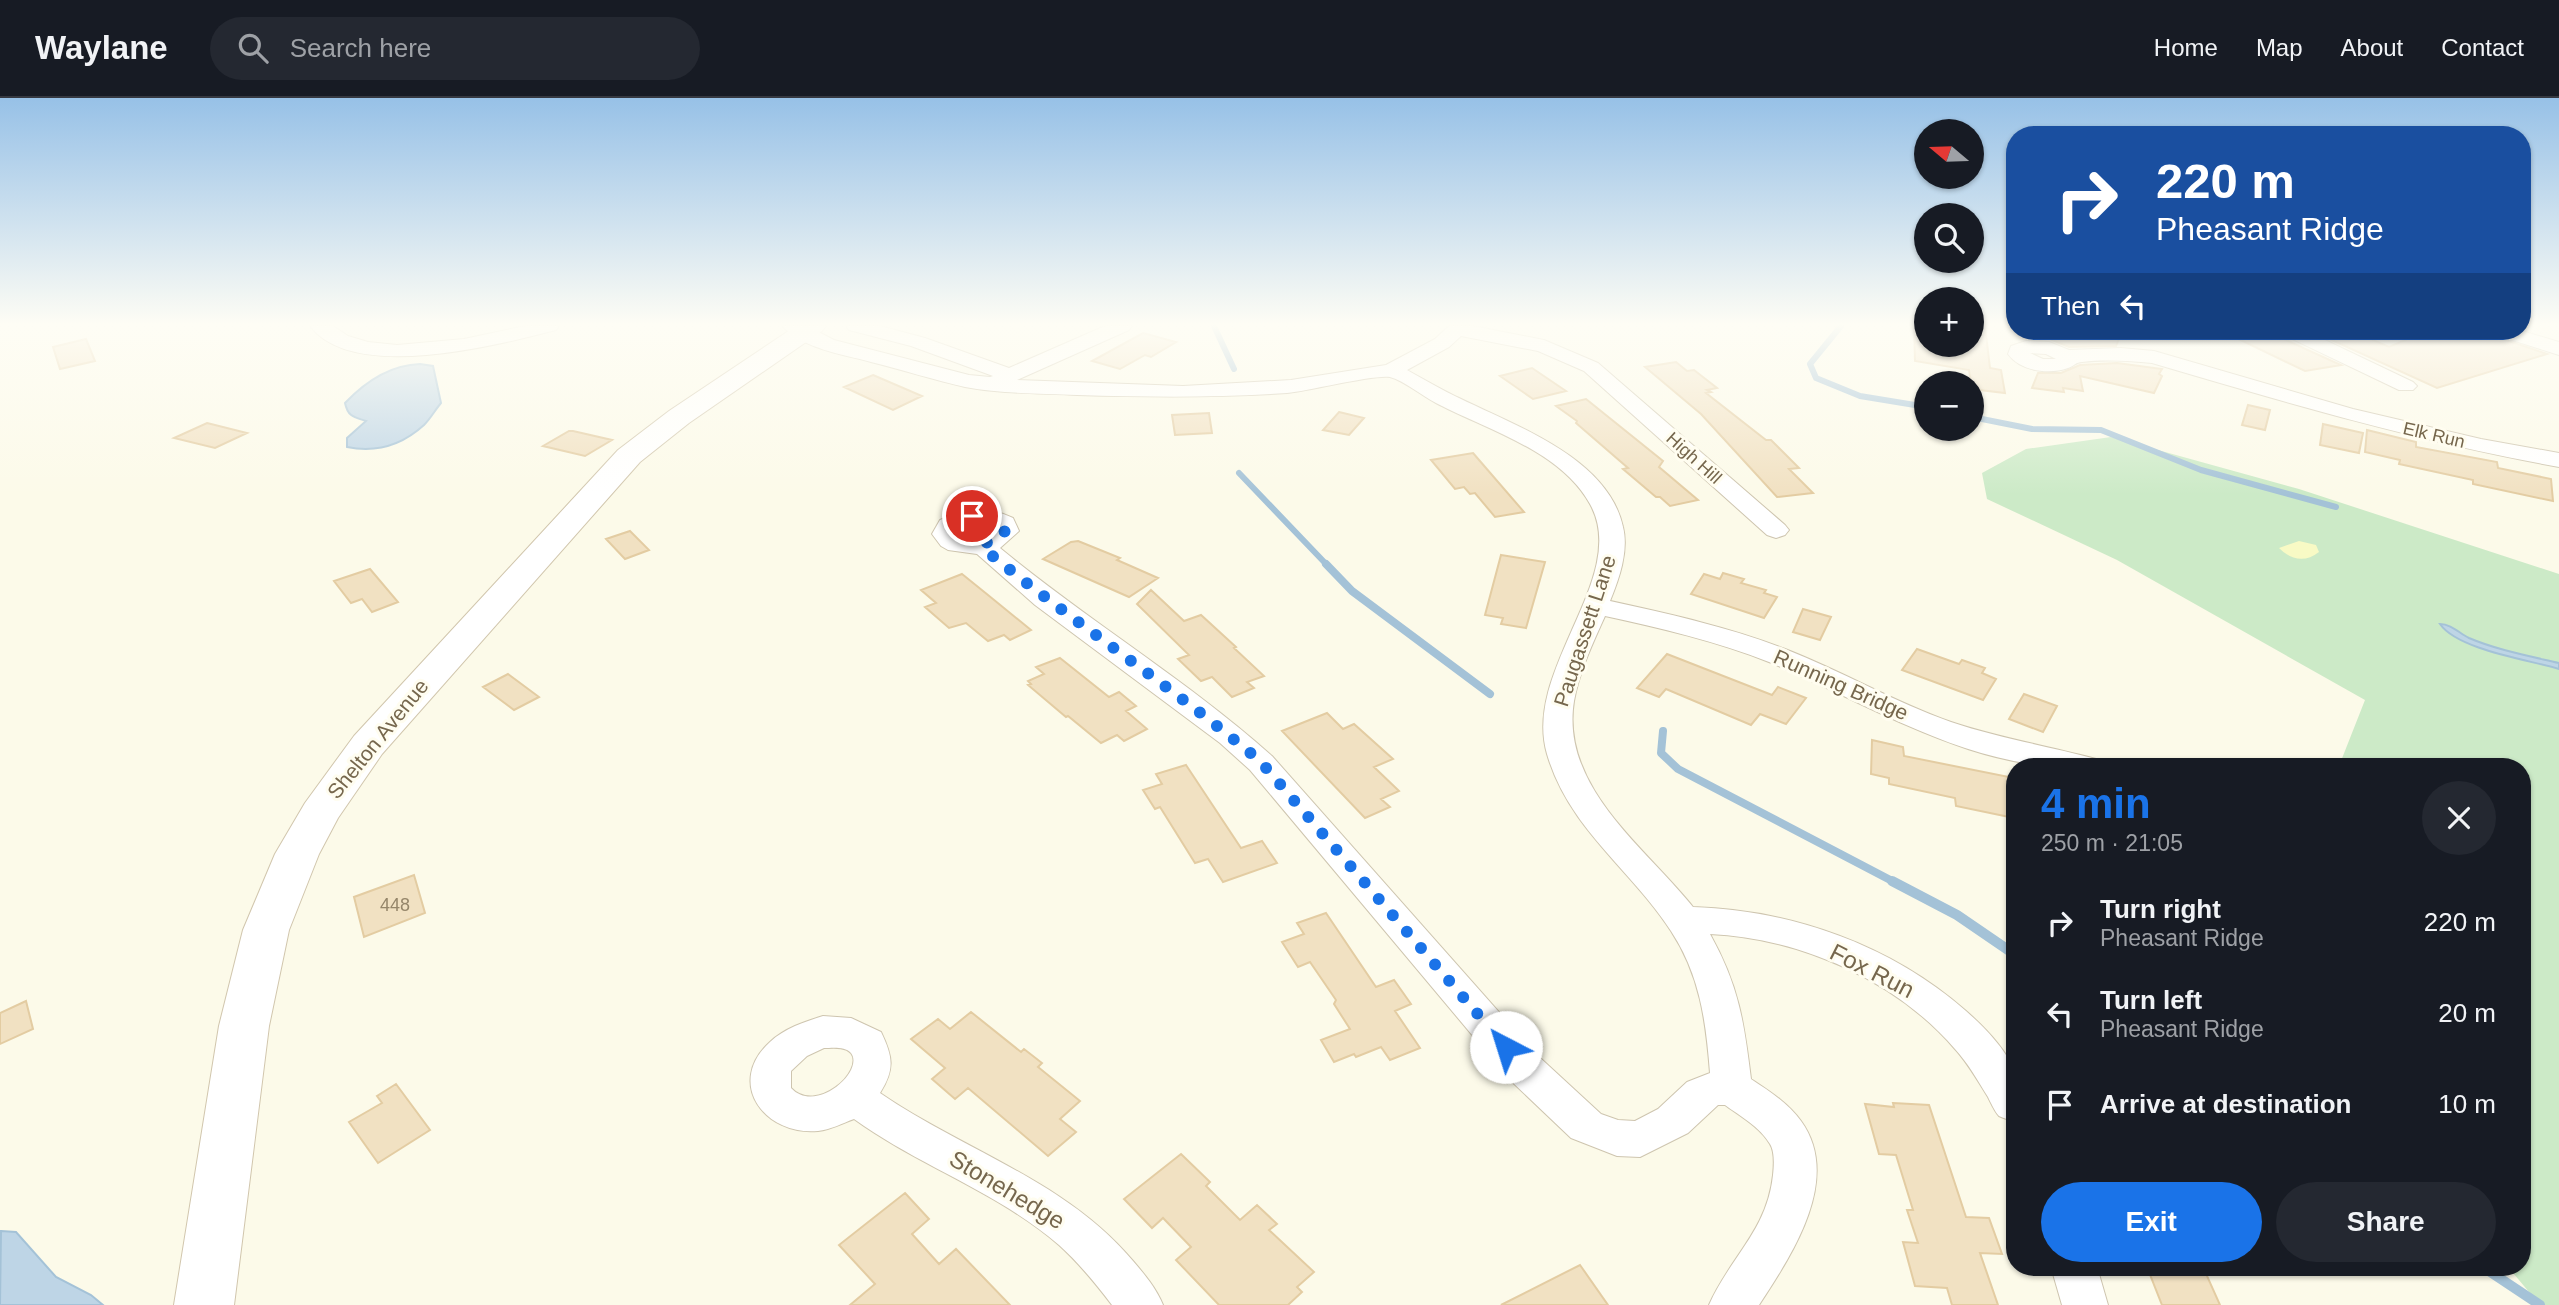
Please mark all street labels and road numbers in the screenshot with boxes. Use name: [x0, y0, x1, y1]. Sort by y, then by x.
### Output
street label: Elk Run: [2401, 418, 2467, 452]
street label: High Hill: [1662, 428, 1726, 488]
street label: Paugassett Lane: [1549, 552, 1620, 709]
street label: Running Bridge: [1770, 645, 1912, 724]
street label: Shelton Avenue: [322, 674, 433, 803]
street label: Fox Run: [1826, 938, 1919, 1003]
street label: Stonehedge: [945, 1145, 1070, 1234]

